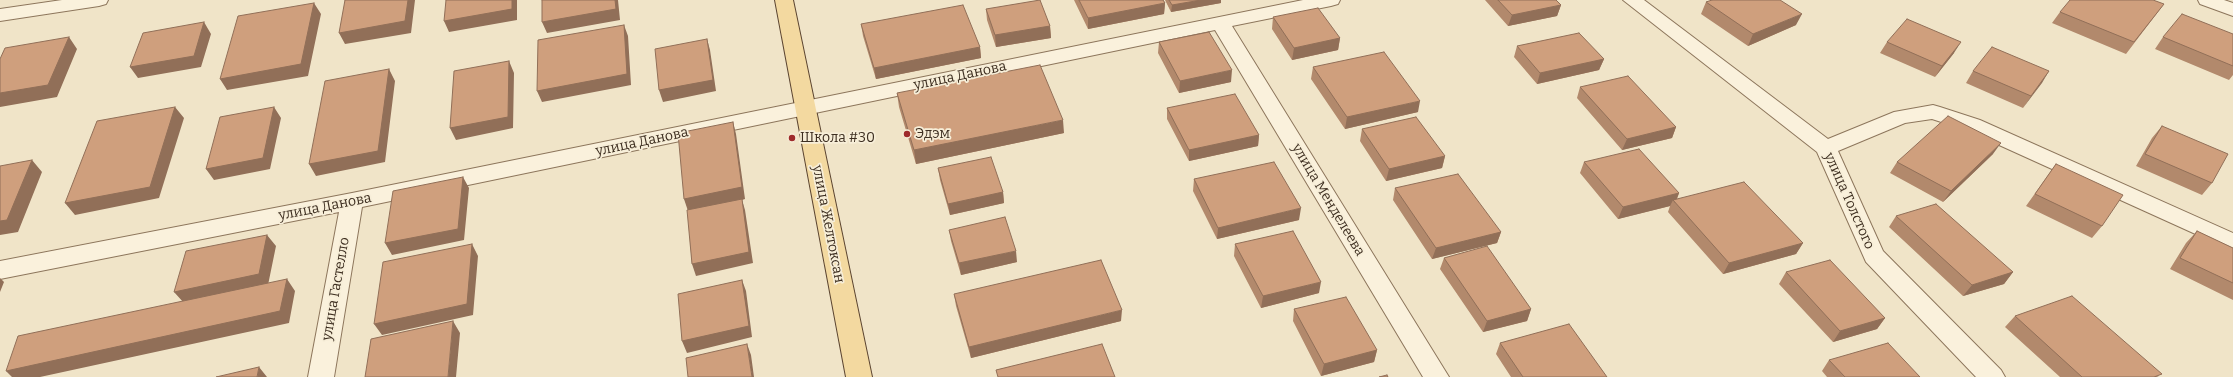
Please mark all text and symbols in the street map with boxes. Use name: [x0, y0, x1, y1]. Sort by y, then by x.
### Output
street label: улица Данова: [912, 58, 1008, 94]
street label: улица Данова: [594, 124, 690, 160]
place label: Эдэм: [915, 126, 950, 142]
marker: Эдэм: [902, 129, 912, 139]
place label: Школа #30: [800, 130, 875, 146]
marker: Школа #30: [787, 133, 797, 143]
street label: улица Менделеева: [1288, 141, 1368, 259]
street label: улица Толстого: [1820, 150, 1878, 252]
street label: улица Желтоксан: [808, 164, 848, 284]
street label: улица Данова: [277, 190, 373, 224]
street label: улица Гастелло: [319, 236, 353, 342]

